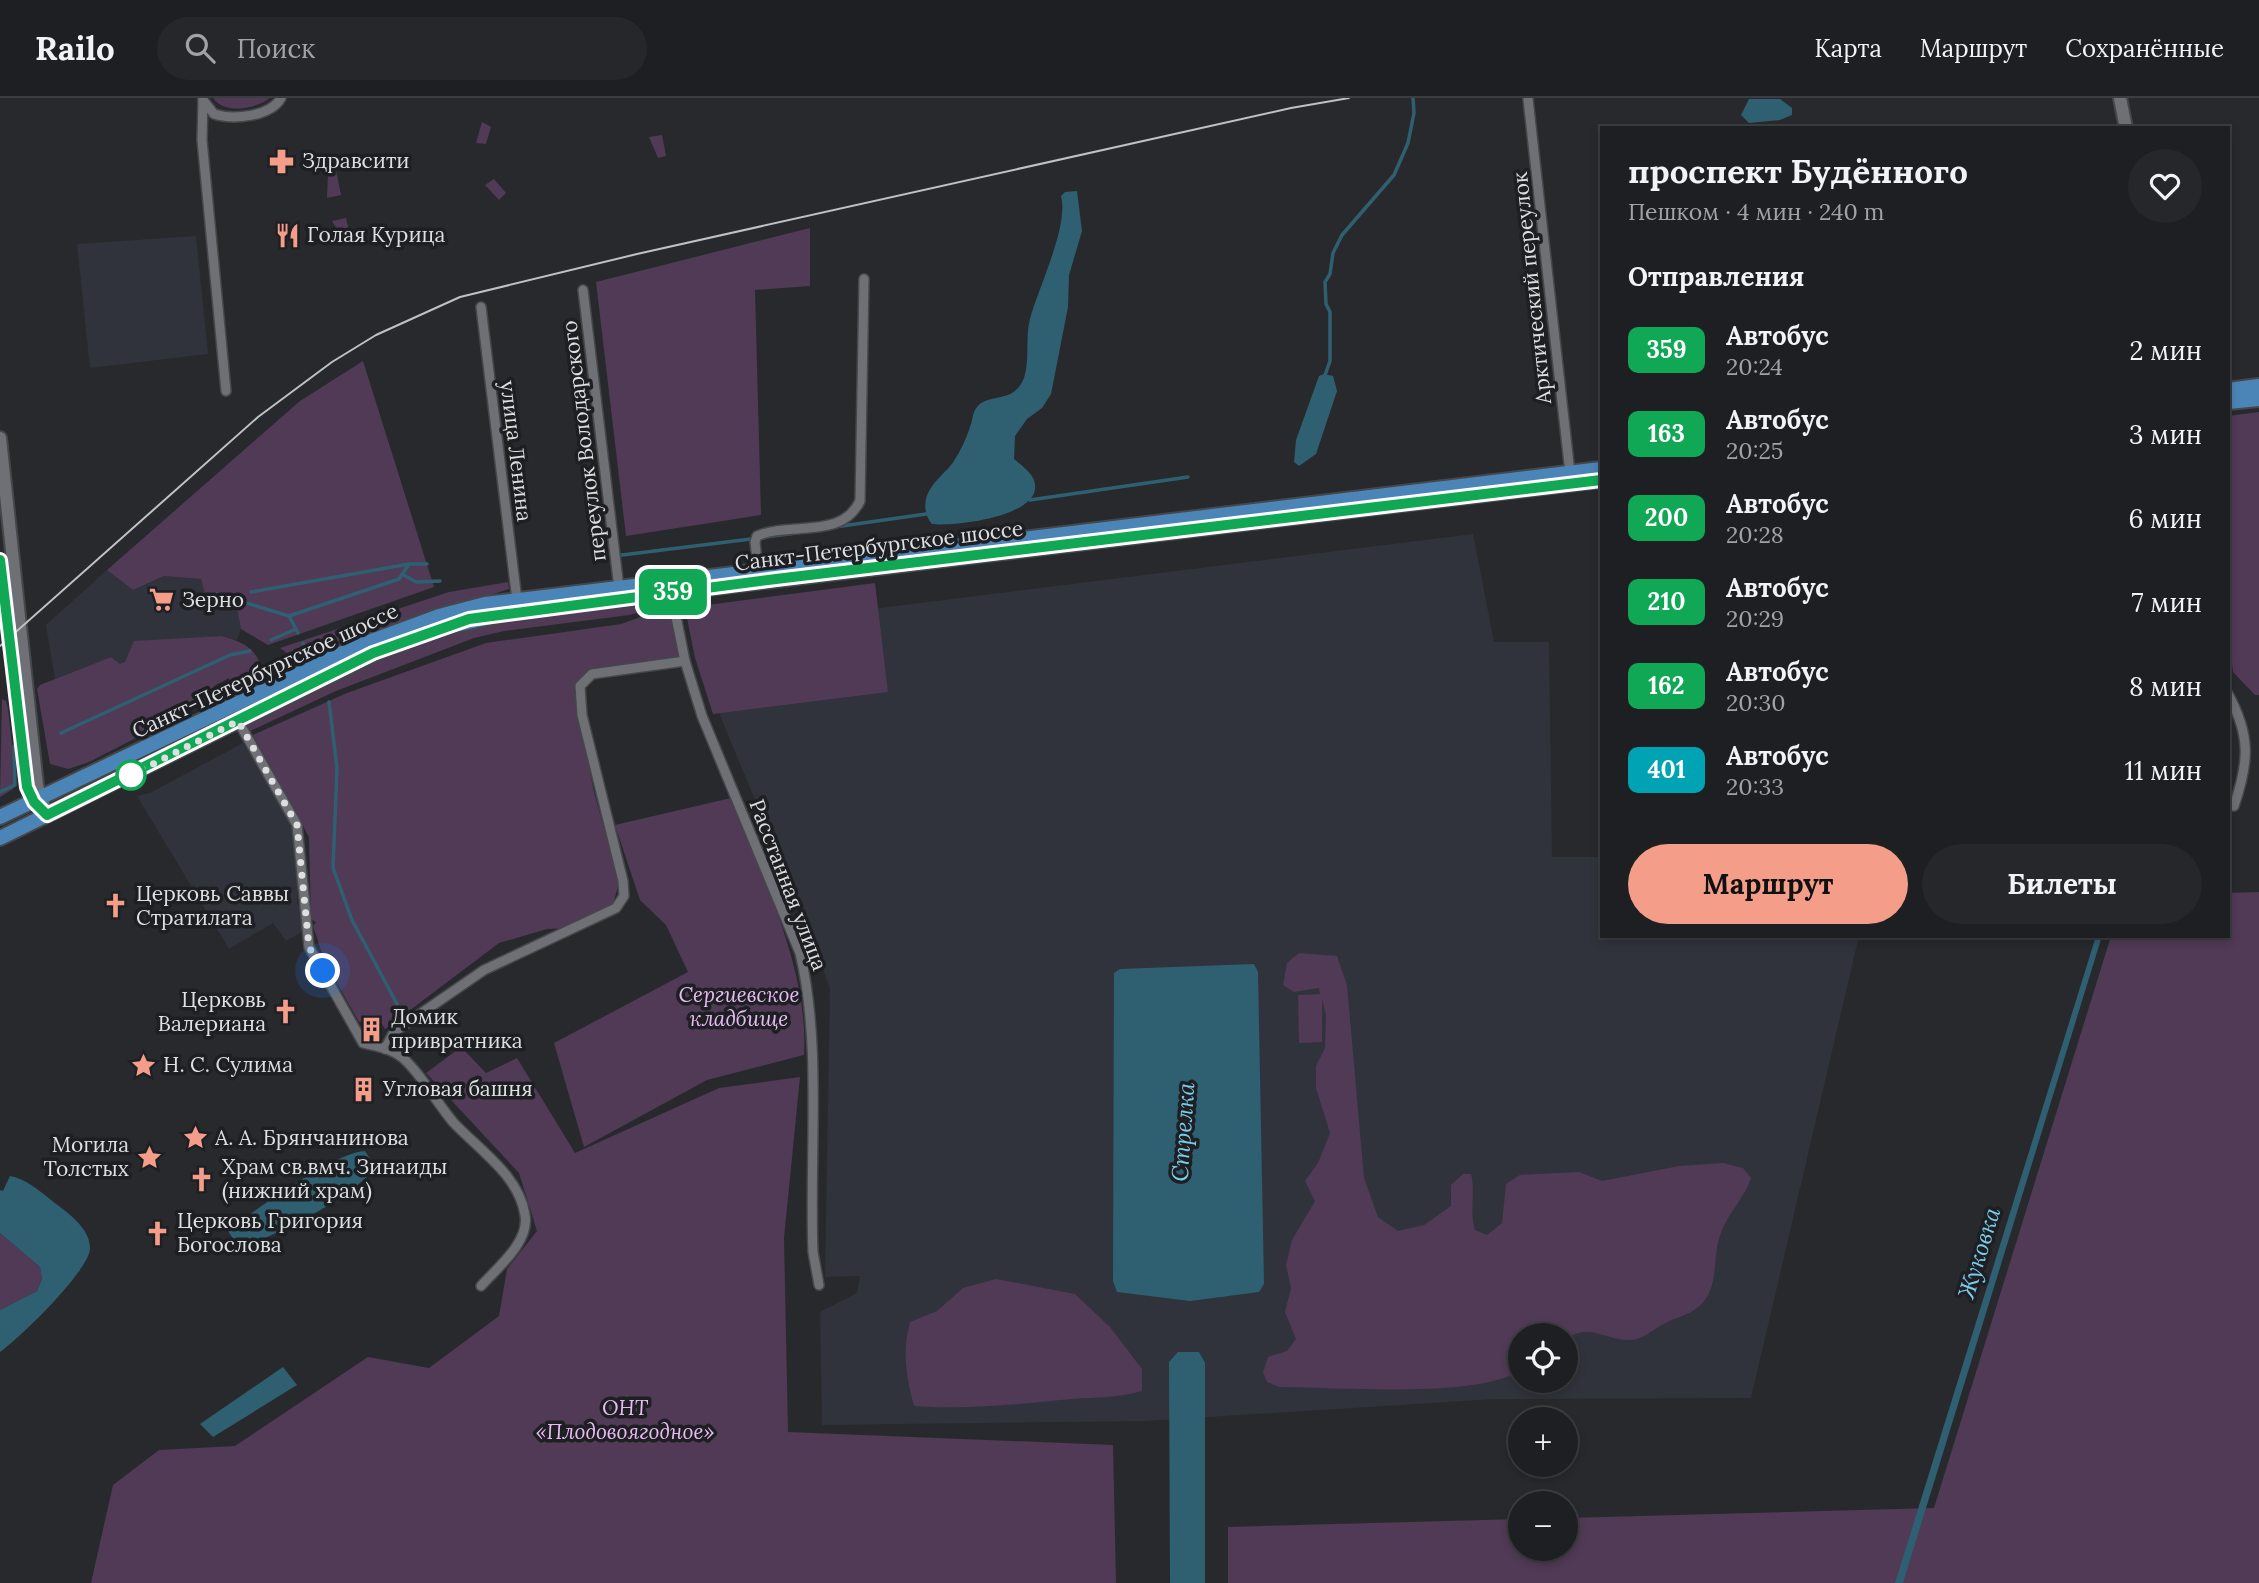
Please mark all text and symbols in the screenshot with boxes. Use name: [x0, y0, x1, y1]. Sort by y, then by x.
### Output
search box: [157, 17, 647, 80]
text: Railo: [35, 27, 115, 69]
icon: search: [181, 29, 219, 67]
text: Поиск: [237, 32, 315, 65]
text: Карта: [1814, 33, 1882, 64]
text: Маршрут: [1920, 33, 2027, 64]
text: Сохранённые: [2065, 33, 2224, 64]
pharmacy icon: Здравсити: [268, 147, 296, 175]
place label: Здравсити: [302, 147, 410, 174]
button: heart: [2128, 149, 2202, 223]
text: проспект Будённого: [1628, 150, 1968, 192]
street label: Арктический переулок: [1506, 170, 1557, 406]
text: Пешком · 4 мин · 240 m: [1628, 197, 1884, 226]
restaurant icon: Голая Курица: [273, 221, 301, 249]
place label: Голая Курица: [307, 221, 445, 248]
text: Отправления: [1628, 260, 1804, 293]
street label: переулок Володарского: [555, 319, 612, 563]
text: Автобус: [1726, 319, 1829, 352]
text: 359: [1646, 334, 1687, 365]
text: 2 мин: [2130, 334, 2202, 367]
text: 20:24: [1726, 352, 1783, 381]
street label: улица Ленина: [494, 379, 539, 523]
text: Автобус: [1726, 403, 1829, 436]
text: 163: [1648, 418, 1685, 449]
text: 3 мин: [2129, 418, 2202, 451]
text: 20:25: [1726, 436, 1783, 465]
text: Автобус: [1726, 487, 1829, 520]
text: 200: [1645, 502, 1688, 533]
text: 6 мин: [2128, 502, 2202, 535]
street label: Санкт-Петербургское шоссе: [733, 514, 1025, 577]
text: 20:28: [1726, 520, 1784, 549]
line badge: 359: [633, 569, 713, 615]
text: Автобус: [1726, 571, 1829, 604]
text: 359: [653, 576, 693, 607]
supermarket icon: Зерно: [148, 586, 176, 614]
place label: Зерно: [182, 586, 244, 613]
text: 210: [1648, 586, 1685, 617]
text: 7 мин: [2132, 586, 2202, 619]
street label: Санкт-Петербургское шоссе: [128, 597, 402, 744]
text: 20:29: [1726, 604, 1784, 633]
text: Автобус: [1726, 655, 1829, 688]
text: 162: [1648, 670, 1685, 701]
text: 8 мин: [2129, 670, 2202, 703]
text: 20:30: [1726, 688, 1785, 717]
text: Автобус: [1726, 739, 1829, 772]
text: 401: [1647, 754, 1686, 785]
text: 11 мин: [2125, 754, 2202, 787]
unlabelled marker: [116, 760, 146, 790]
text: 20:33: [1726, 772, 1784, 801]
street label: Расстанная улица: [743, 795, 834, 974]
button: Маршрут: [1628, 844, 1908, 924]
button: Билеты: [1922, 844, 2202, 924]
place label: Церковь Саввы Стратилата: [136, 880, 289, 931]
church icon: Церковь Саввы Стратилата: [102, 892, 130, 920]
your location: [305, 953, 340, 988]
park label: Сергиевское кладбище: [679, 981, 799, 1032]
place label: Церковь Валериана: [158, 986, 266, 1037]
church icon: Церковь Валериана: [272, 998, 300, 1026]
place label: Домик привратника: [391, 1003, 523, 1054]
building icon: Домик привратника: [357, 1015, 385, 1043]
place icon: Н. С. Сулима: [129, 1051, 157, 1079]
place label: Н. С. Сулима: [163, 1051, 293, 1078]
building icon: Угловая башня: [349, 1075, 377, 1103]
place label: Угловая башня: [382, 1075, 533, 1102]
water label: Стрелка: [1165, 1081, 1200, 1182]
place icon: А. А. Брянчанинова: [181, 1124, 209, 1152]
place label: А. А. Брянчанинова: [214, 1124, 409, 1151]
place label: Могила Толстых: [44, 1131, 129, 1182]
place icon: Могила Толстых: [135, 1143, 163, 1171]
place label: Храм св.вмч. Зинаиды (нижний храм): [222, 1153, 447, 1204]
church icon: Храм св.вмч. Зинаиды (нижний храм): [188, 1165, 216, 1193]
water label: Жуковка: [1951, 1203, 2006, 1303]
place label: Церковь Григория Богослова: [177, 1207, 363, 1258]
church icon: Церковь Григория Богослова: [143, 1219, 171, 1247]
map controls: [1508, 1323, 1578, 1561]
button: locate: [1508, 1323, 1578, 1393]
park label: ОНТ «Плодовоягодное»: [536, 1394, 714, 1445]
button: +: [1508, 1407, 1578, 1477]
button: −: [1508, 1491, 1578, 1561]

